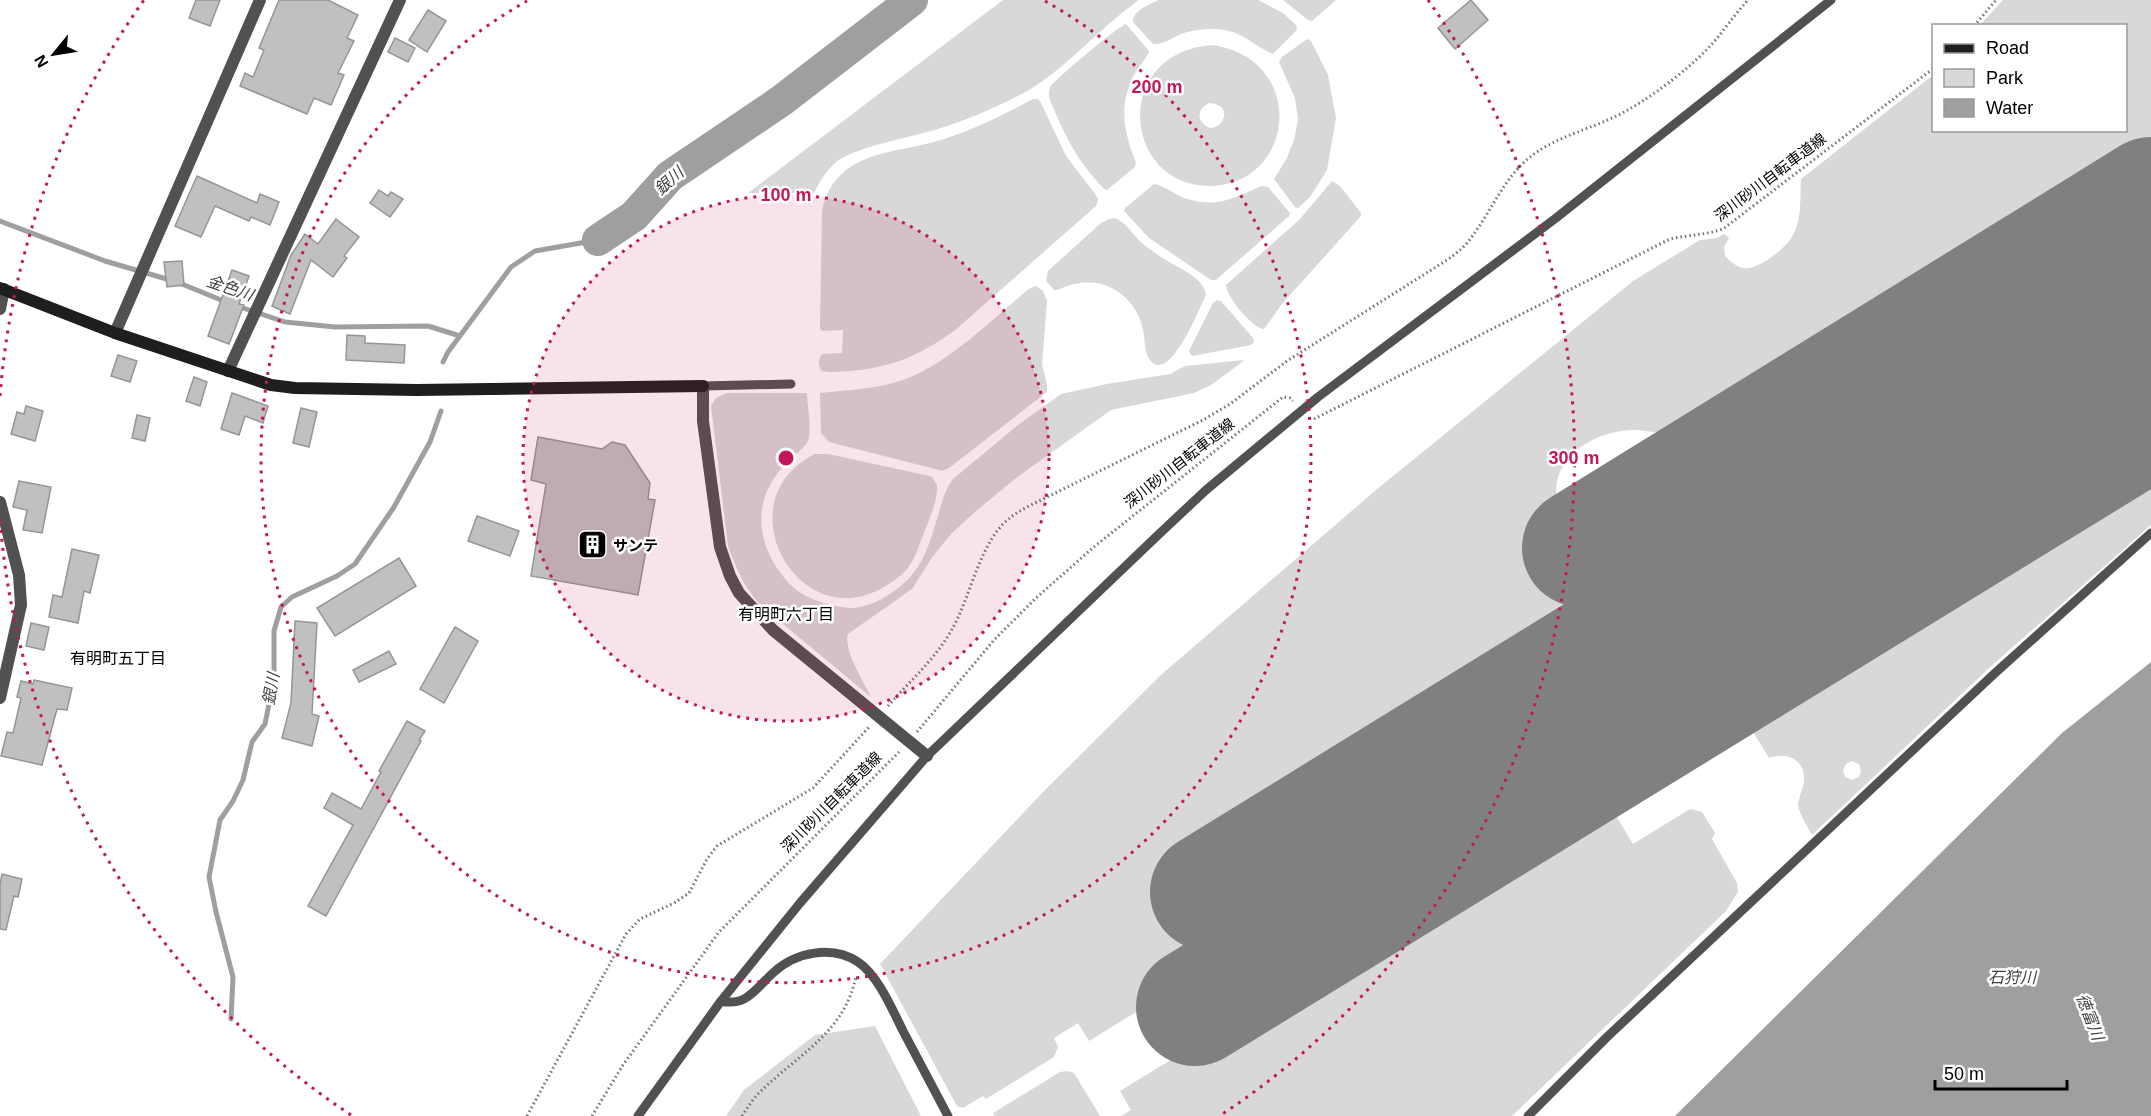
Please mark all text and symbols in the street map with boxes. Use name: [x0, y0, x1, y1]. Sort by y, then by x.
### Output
north arrow: [24, 24, 84, 84]
legend: [1932, 24, 2127, 132]
text: Road: [1986, 38, 2029, 58]
text: N: [31, 52, 52, 71]
text: Park: [1986, 68, 2024, 88]
text: 200 m: [1131, 77, 1183, 97]
text: Water: [1986, 98, 2033, 118]
street label: 深川砂川自転車道線: [1711, 130, 1829, 224]
water label: 銀川: [651, 163, 688, 198]
text: 100 m: [760, 185, 812, 205]
water label: 金色川: [205, 272, 257, 304]
street label: 深川砂川自転車道線: [1121, 415, 1237, 511]
centre of rings: [776, 448, 796, 468]
text: 300 m: [1548, 448, 1600, 468]
building icon: サンテ: [576, 529, 608, 561]
place label: サンテ: [613, 537, 658, 554]
district label: 有明町六丁目: [738, 606, 834, 623]
district label: 有明町五丁目: [70, 650, 166, 667]
water label: 銀川: [260, 670, 282, 706]
street label: 深川砂川自転車道線: [777, 748, 885, 856]
water label: 石狩川: [1988, 969, 2038, 986]
water label: 徳富川: [2073, 992, 2107, 1044]
scale bar: [1935, 1053, 2067, 1091]
text: 50 m: [1944, 1064, 1984, 1084]

